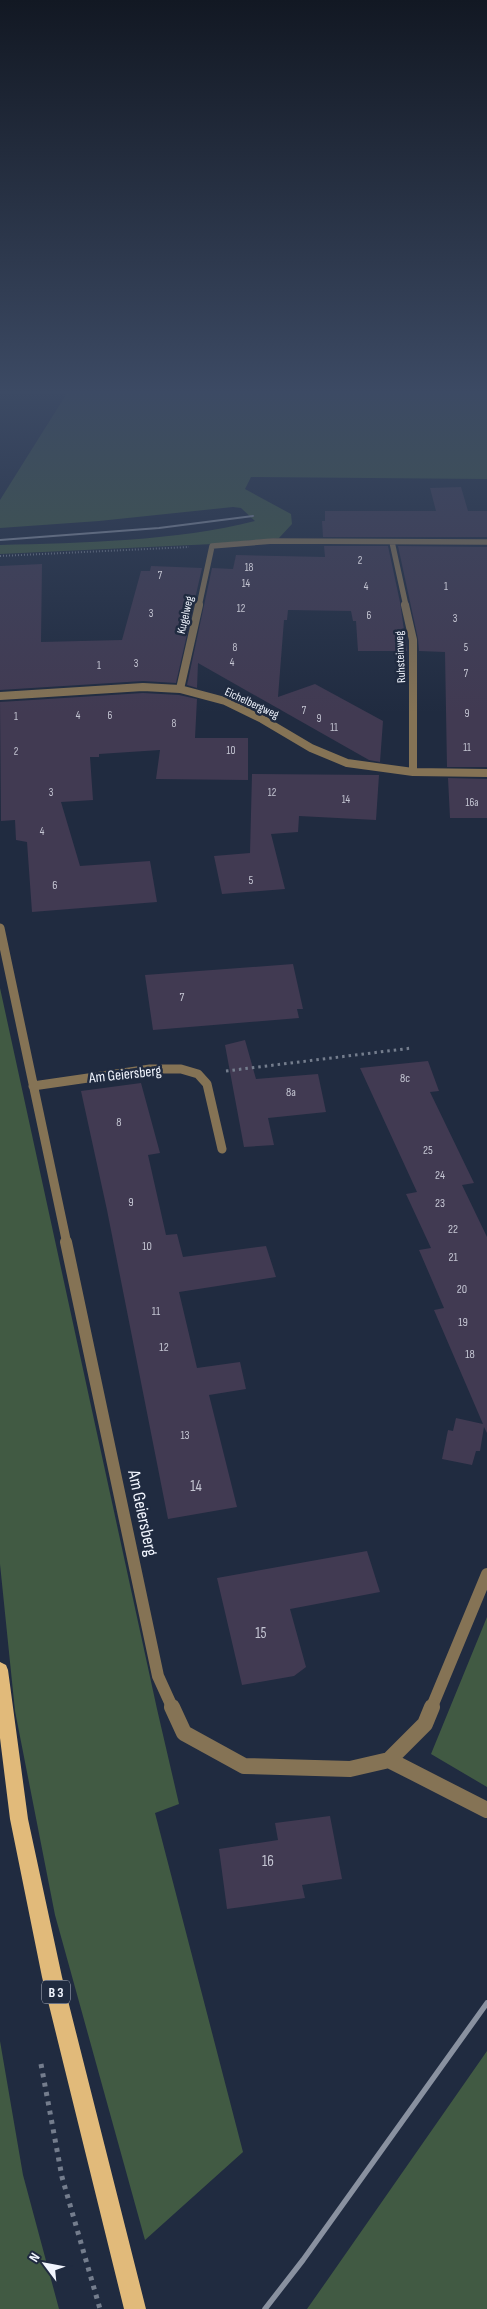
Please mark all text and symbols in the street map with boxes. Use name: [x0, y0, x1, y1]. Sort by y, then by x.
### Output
house number: 2: [358, 554, 363, 567]
house number: 18: [245, 561, 254, 574]
house number: 7: [158, 569, 163, 582]
house number: 14: [242, 577, 251, 590]
house number: 4: [364, 580, 369, 593]
house number: 1: [444, 580, 448, 593]
street label: Kugelweg: [174, 595, 197, 636]
house number: 12: [237, 602, 246, 615]
house number: 3: [149, 607, 154, 620]
house number: 6: [367, 609, 372, 622]
house number: 3: [453, 612, 458, 625]
street label: Ruhsteinweg: [392, 630, 409, 683]
house number: 8: [233, 641, 238, 654]
house number: 5: [464, 641, 468, 654]
house number: 4: [230, 656, 235, 669]
house number: 3: [134, 657, 139, 670]
house number: 1: [97, 659, 101, 672]
house number: 7: [464, 667, 469, 680]
street label: Eichelbergweg: [222, 684, 281, 723]
house number: 7: [302, 704, 307, 717]
house number: 9: [465, 707, 470, 720]
house number: 4: [76, 709, 81, 722]
house number: 6: [108, 709, 113, 722]
house number: 1: [14, 710, 18, 723]
house number: 9: [317, 712, 322, 725]
house number: 8: [172, 717, 177, 730]
house number: 11: [330, 721, 338, 734]
house number: 11: [463, 741, 471, 754]
house number: 10: [227, 744, 235, 757]
house number: 2: [14, 745, 19, 758]
house number: 3: [49, 786, 54, 799]
house number: 12: [268, 786, 277, 799]
house number: 14: [342, 793, 351, 806]
house number: 16a: [466, 796, 478, 809]
house number: 4: [40, 825, 45, 838]
house number: 5: [249, 873, 254, 888]
house number: 6: [52, 878, 58, 893]
house number: 7: [180, 990, 185, 1005]
street label: Am Geiersberg: [87, 1061, 162, 1088]
house number: 8c: [400, 1071, 410, 1086]
house number: 8a: [286, 1085, 296, 1100]
house number: 8: [116, 1115, 122, 1130]
house number: 25: [423, 1143, 433, 1158]
house number: 24: [435, 1168, 445, 1183]
house number: 9: [128, 1195, 134, 1210]
house number: 23: [435, 1196, 445, 1211]
house number: 22: [448, 1222, 458, 1237]
house number: 10: [142, 1239, 152, 1254]
house number: 21: [448, 1250, 458, 1265]
house number: 20: [457, 1282, 467, 1297]
house number: 11: [152, 1304, 161, 1319]
house number: 19: [458, 1315, 468, 1330]
house number: 12: [159, 1340, 169, 1355]
house number: 18: [465, 1347, 475, 1362]
house number: 13: [180, 1428, 190, 1443]
street label: Am Geiersberg: [123, 1467, 162, 1558]
house number: 14: [190, 1477, 202, 1496]
house number: 15: [255, 1624, 267, 1643]
house number: 16: [262, 1852, 274, 1871]
road number: B 3: [42, 1980, 70, 2004]
north arrow: [20, 2239, 70, 2289]
text: N: [25, 2250, 44, 2265]

